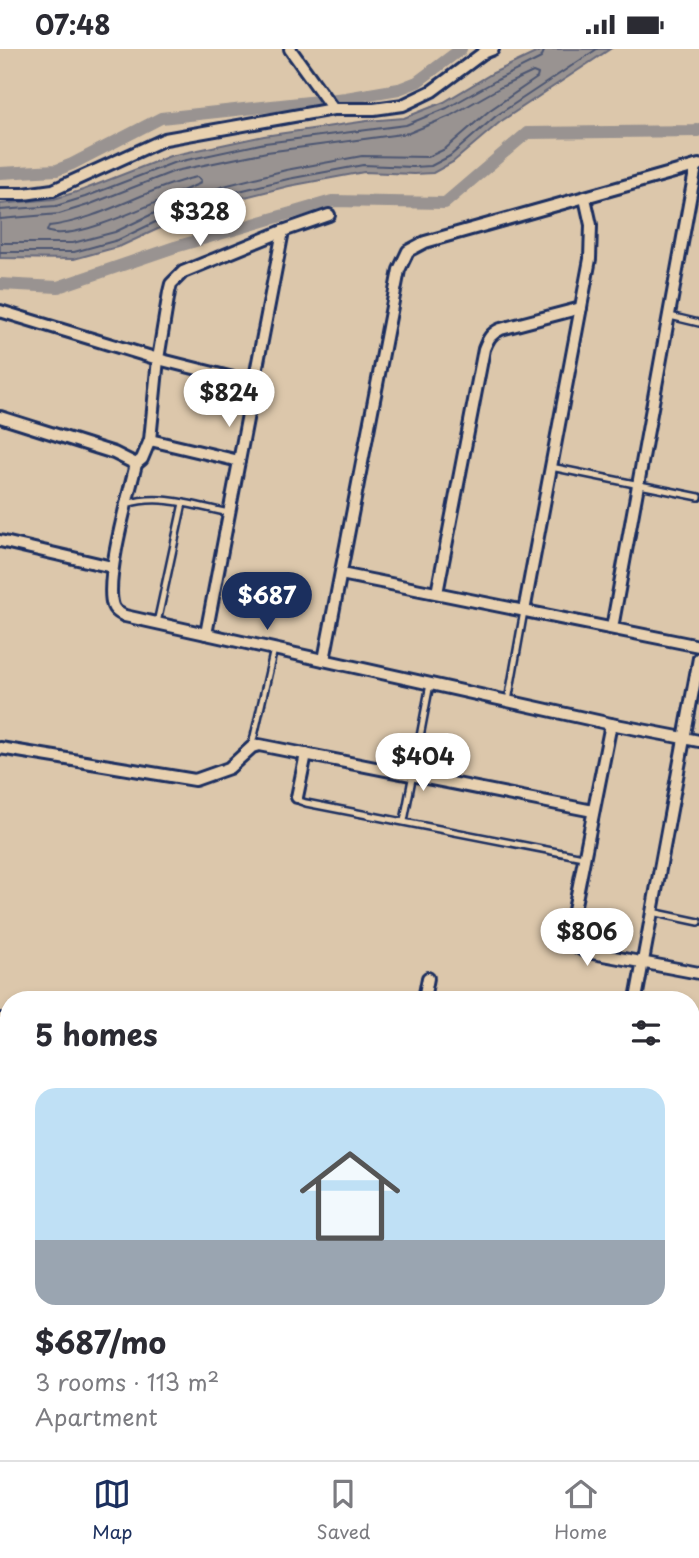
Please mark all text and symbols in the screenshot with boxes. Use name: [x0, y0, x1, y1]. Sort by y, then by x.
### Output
text: 07:48: [35, 5, 110, 44]
pin: $328: [159, 189, 241, 248]
text: $328: [170, 193, 230, 228]
pin: $824: [188, 369, 270, 429]
text: $824: [200, 374, 258, 409]
pin: $687: [226, 573, 308, 632]
text: $687: [238, 577, 296, 612]
pin: $404: [382, 733, 464, 793]
text: $404: [391, 738, 455, 773]
pin: $806: [546, 909, 628, 968]
text: $806: [557, 913, 617, 948]
text: 5 homes: [35, 1011, 158, 1056]
icon: filters: [627, 1014, 665, 1052]
icon: home: [287, 1133, 413, 1259]
text: $687/mo: [35, 1319, 166, 1364]
text: 3 rooms · 113 m²: [35, 1364, 219, 1399]
text: Apartment: [35, 1399, 158, 1434]
tab: Map: [92, 1475, 133, 1545]
tab: Saved: [316, 1475, 370, 1545]
tab: Home: [554, 1475, 607, 1545]

